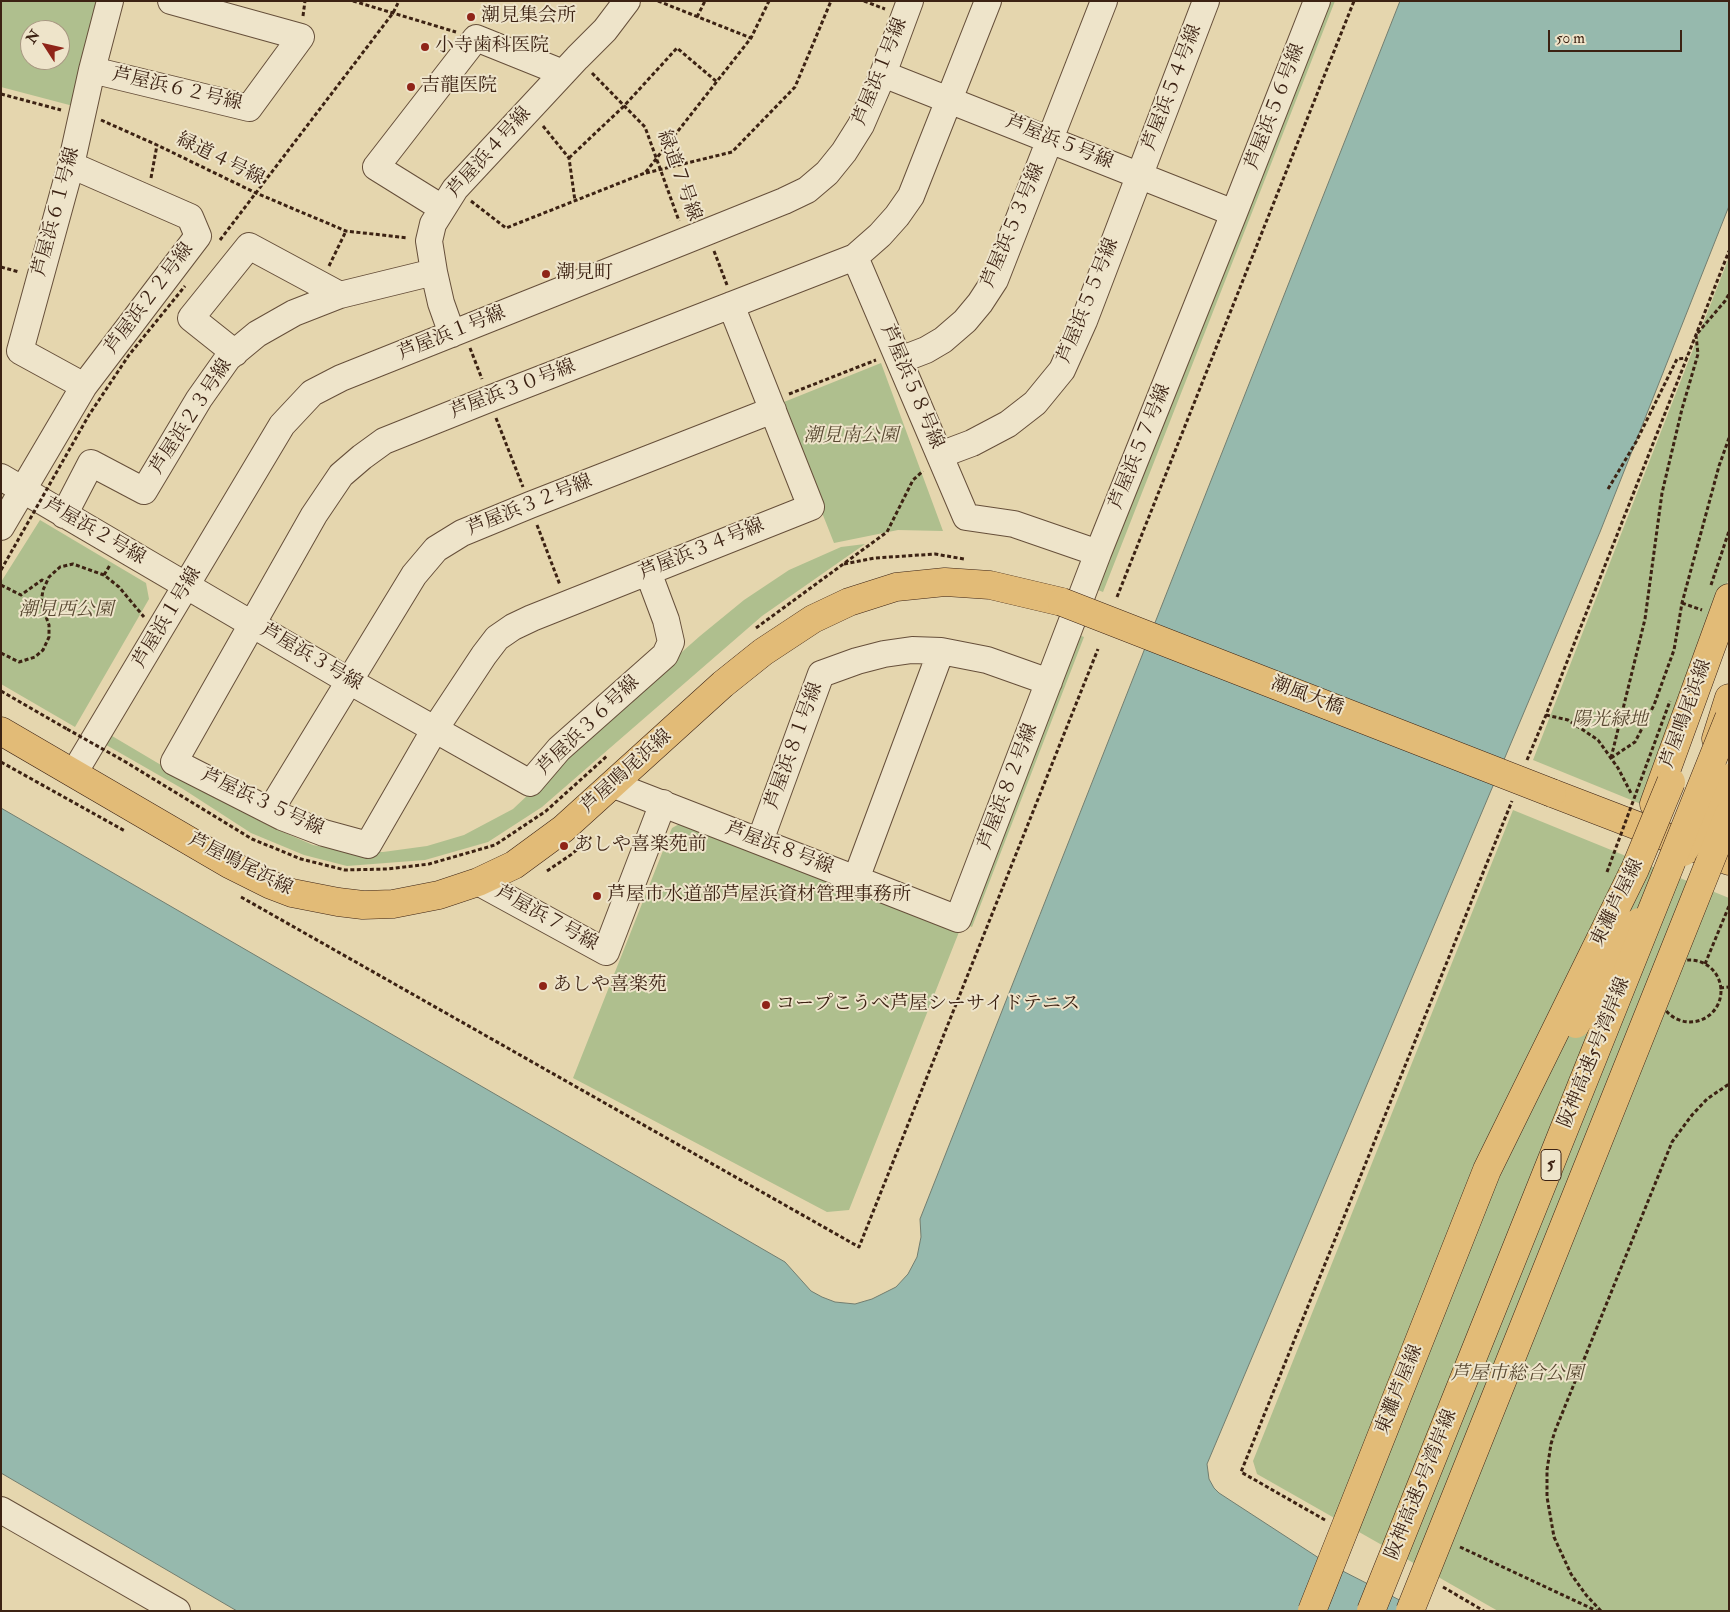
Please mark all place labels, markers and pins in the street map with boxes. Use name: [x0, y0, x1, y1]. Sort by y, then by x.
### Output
place label: 潮見集会所: [481, 6, 576, 28]
marker: 潮見集会所: [465, 11, 477, 23]
place label: 小寺歯科医院: [435, 36, 549, 58]
marker: 小寺歯科医院: [419, 41, 431, 53]
place label: 吉龍医院: [421, 76, 497, 98]
marker: 吉龍医院: [405, 81, 417, 93]
place label: 潮見町: [556, 263, 613, 285]
marker: 潮見町: [540, 268, 552, 280]
place label: あしや喜楽苑前: [574, 835, 707, 857]
marker: あしや喜楽苑前: [558, 840, 570, 852]
place label: 芦屋市水道部芦屋浜資材管理事務所: [607, 885, 911, 907]
marker: 芦屋市水道部芦屋浜資材管理事務所: [591, 890, 603, 902]
place label: あしや喜楽苑: [553, 975, 667, 997]
marker: あしや喜楽苑: [537, 980, 549, 992]
place label: コープこうべ芦屋シーサイドテニス: [776, 994, 1080, 1016]
marker: コープこうべ芦屋シーサイドテニス: [760, 999, 772, 1011]

